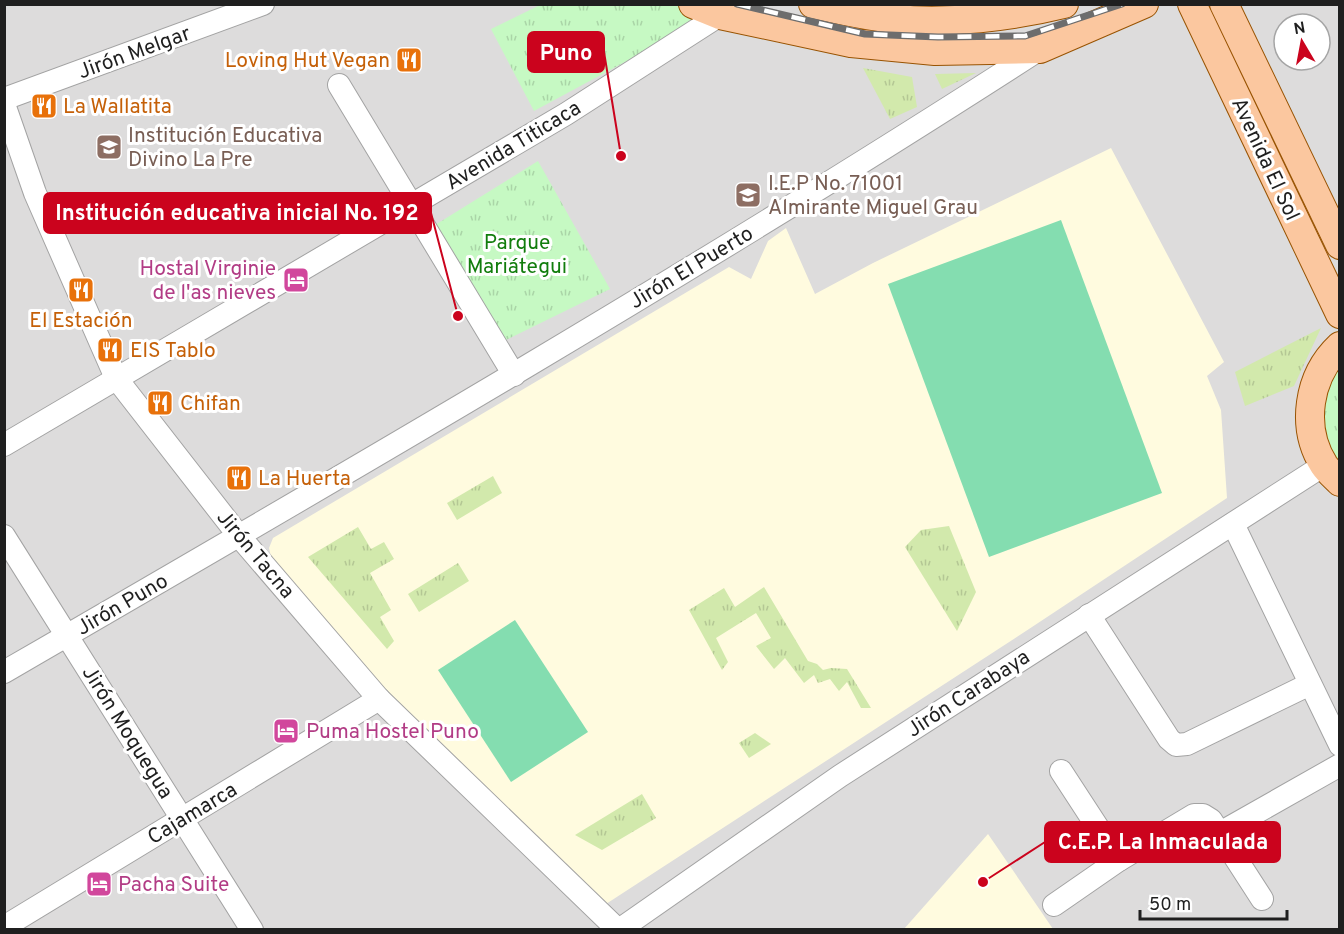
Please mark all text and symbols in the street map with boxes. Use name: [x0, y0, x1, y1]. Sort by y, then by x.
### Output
north arrow: [1272, 12, 1332, 72]
text: N: [1292, 18, 1307, 40]
street label: Jirón Melgar: [74, 21, 195, 86]
callout: Puno: [528, 32, 604, 72]
text: Puno: [540, 41, 592, 68]
restaurant icon: Loving Hut Vegan: [394, 45, 424, 75]
place label: Loving Hut Vegan: [225, 48, 390, 75]
restaurant icon: La Wallatita: [29, 91, 59, 121]
place label: La Wallatita: [63, 94, 172, 121]
street label: Avenida El Sol: [1224, 94, 1305, 225]
street label: Avenida Titicaca: [441, 95, 586, 197]
place label: Institución Educativa Divino La Pre: [128, 123, 322, 174]
school or university icon: Institución Educativa Divino La Pre: [94, 132, 124, 162]
place label: I.E.P No. 71001 Almirante Miguel Grau: [768, 171, 978, 222]
school or university icon: I.E.P No. 71001 Almirante Miguel Grau: [733, 180, 763, 210]
callout: Institución educativa inicial No. 192: [44, 193, 431, 233]
text: Institución educativa inicial No. 192: [55, 201, 419, 228]
street label: Jirón El Puerto: [625, 221, 759, 316]
park label: Parque Mariátegui: [467, 230, 567, 281]
place label: Hostal Virginie de l'as nieves: [139, 256, 276, 307]
hotel icon: Hostal Virginie de l'as nieves: [281, 265, 311, 295]
restaurant icon: El Estación: [66, 275, 96, 305]
place label: El Estación: [29, 308, 133, 335]
restaurant icon: ElS Tablo: [95, 335, 125, 365]
place label: ElS Tablo: [130, 338, 216, 365]
restaurant icon: Chifan: [145, 388, 175, 418]
place label: Chifan: [180, 391, 241, 418]
restaurant icon: La Huerta: [224, 463, 254, 493]
place label: La Huerta: [258, 466, 351, 493]
street label: Jirón Tacna: [210, 505, 300, 605]
street label: Jirón Puno: [72, 568, 174, 642]
street label: Jirón Carabaya: [902, 644, 1035, 744]
street label: Jirón Moquegua: [75, 661, 178, 804]
hotel icon: Puma Hostel Puno: [271, 716, 301, 746]
place label: Puma Hostel Puno: [306, 719, 479, 746]
street label: Cajamarca: [143, 777, 243, 852]
callout: C.E.P. La Inmaculada: [1045, 822, 1280, 862]
text: C.E.P. La Inmaculada: [1058, 830, 1268, 857]
hotel icon: Pacha Suite: [84, 869, 114, 899]
place label: Pacha Suite: [118, 872, 229, 899]
scale bar: [1140, 883, 1287, 921]
text: 50 m: [1149, 894, 1191, 917]

